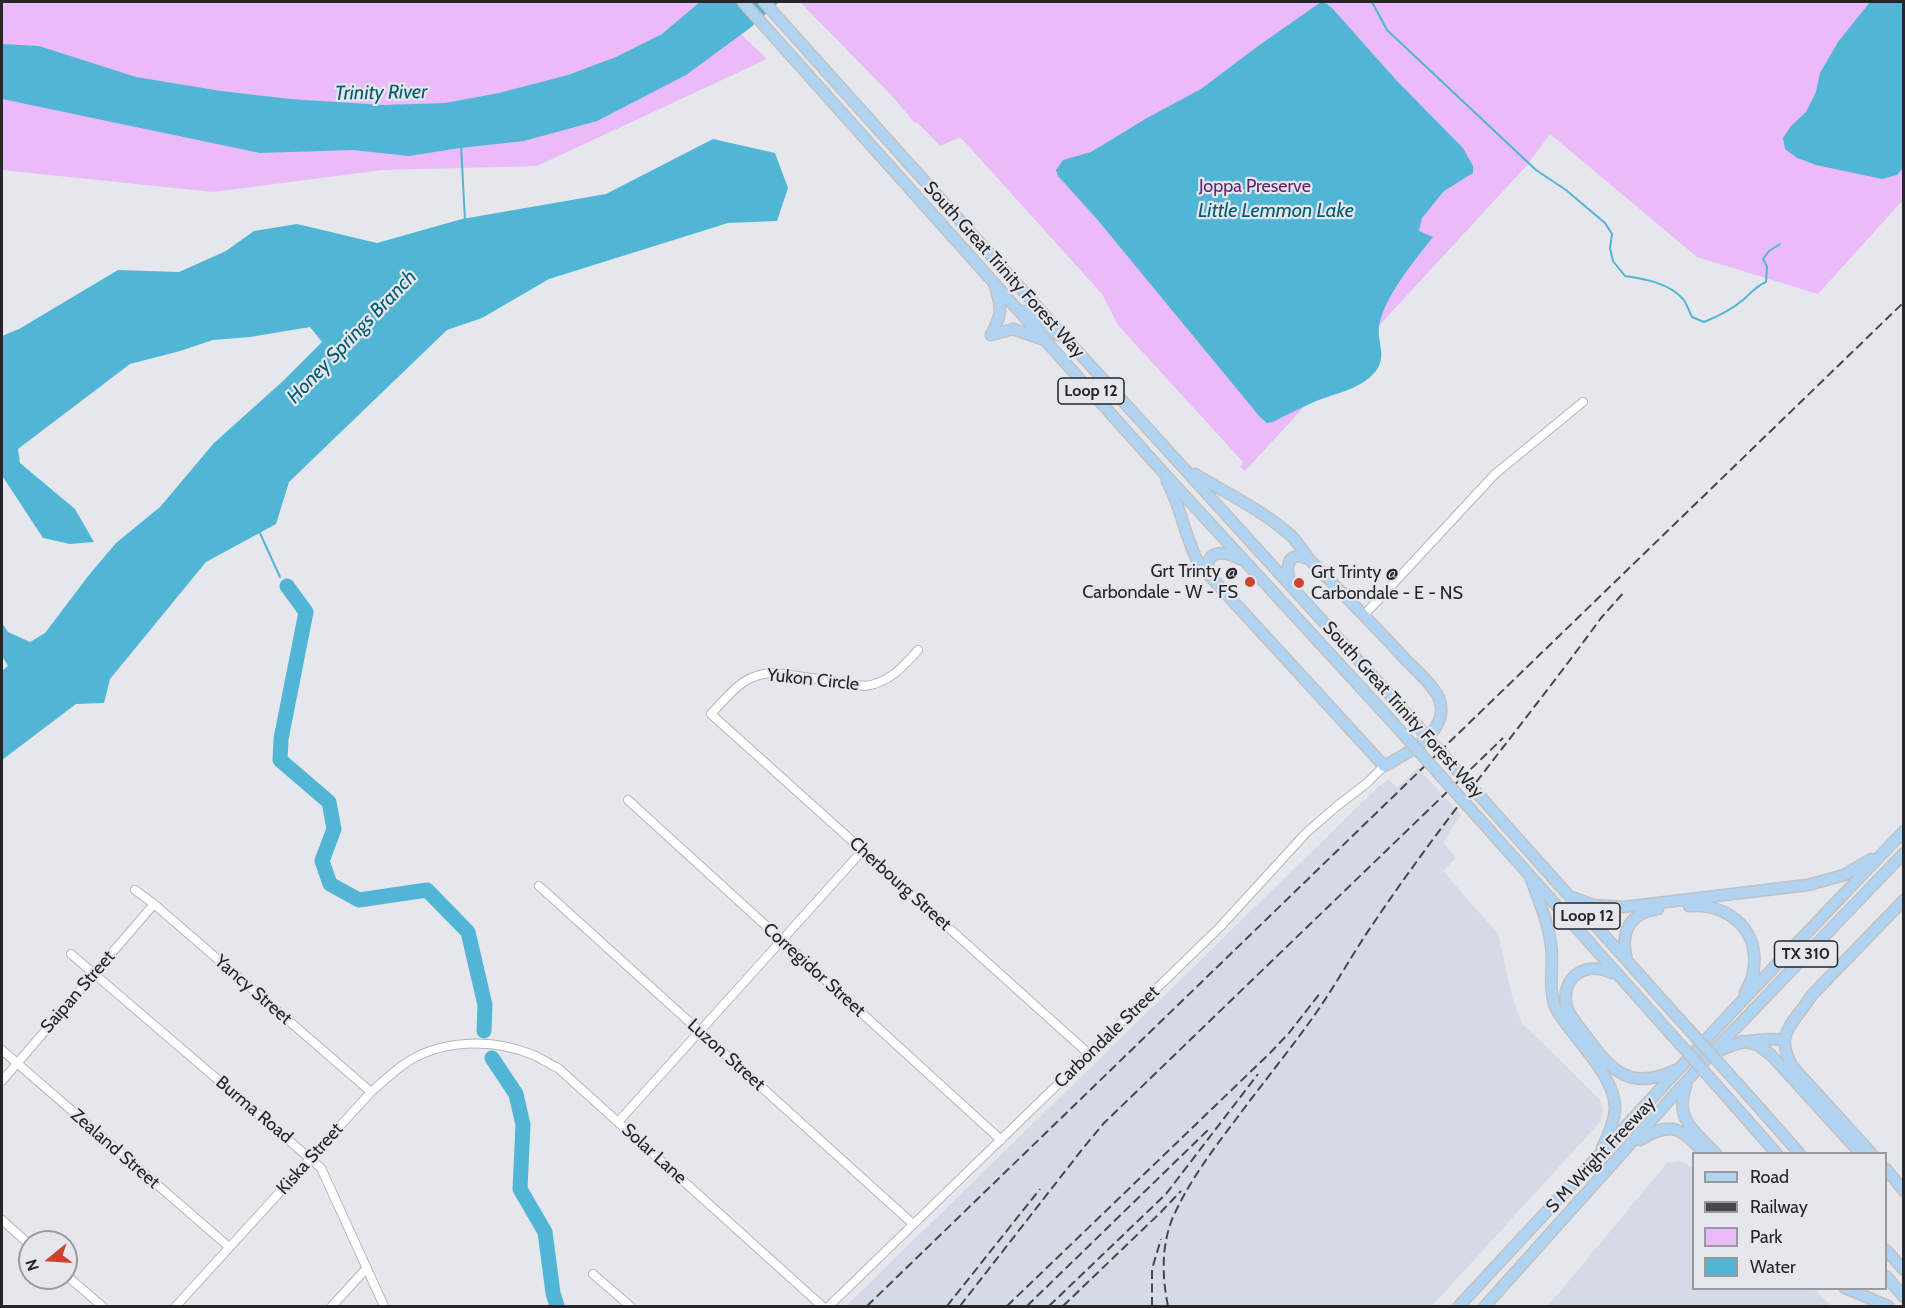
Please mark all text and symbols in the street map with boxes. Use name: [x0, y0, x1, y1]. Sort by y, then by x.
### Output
water label: Trinity River: [335, 80, 427, 106]
park label: Joppa Preserve: [1199, 176, 1311, 198]
street label: South Great Trinity Forest Way: [919, 177, 1089, 363]
water label: Little Lemmon Lake: [1198, 199, 1354, 223]
water label: Honey Springs Branch: [282, 265, 422, 409]
road number: Loop 12: [1058, 378, 1124, 404]
place label: Grt Trinty @ Carbondale - W - FS: [1082, 561, 1238, 604]
place label: Grt Trinty @ Carbondale - E - NS: [1311, 562, 1463, 604]
marker: Grt Trinty @ Carbondale - W - FS: [1243, 575, 1257, 589]
marker: Grt Trinty @ Carbondale - E - NS: [1292, 576, 1306, 590]
street label: South Great Trinity Forest Way: [1318, 617, 1488, 803]
street label: Yukon Circle: [766, 664, 860, 696]
street label: Cherbourg Street: [844, 833, 956, 935]
road number: Loop 12: [1554, 903, 1620, 929]
street label: Corregidor Street: [758, 918, 870, 1022]
road number: TX 310: [1774, 941, 1838, 967]
street label: Saipan Street: [36, 946, 120, 1038]
street label: Yancy Street: [210, 951, 296, 1029]
street label: Carbondale Street: [1050, 981, 1164, 1093]
street label: Luzon Street: [683, 1015, 769, 1095]
street label: Burma Road: [211, 1072, 297, 1148]
street label: S M Wright Freeway: [1542, 1093, 1660, 1217]
street label: Zealand Street: [66, 1105, 164, 1193]
street label: Kiska Street: [272, 1119, 348, 1199]
street label: Solar Lane: [617, 1119, 691, 1189]
legend: [1692, 1152, 1887, 1290]
text: Road: [1750, 1166, 1789, 1188]
text: Railway: [1750, 1196, 1808, 1218]
text: Park: [1750, 1226, 1782, 1248]
north arrow: [18, 1230, 78, 1290]
text: Water: [1750, 1256, 1796, 1278]
text: N: [22, 1257, 43, 1273]

